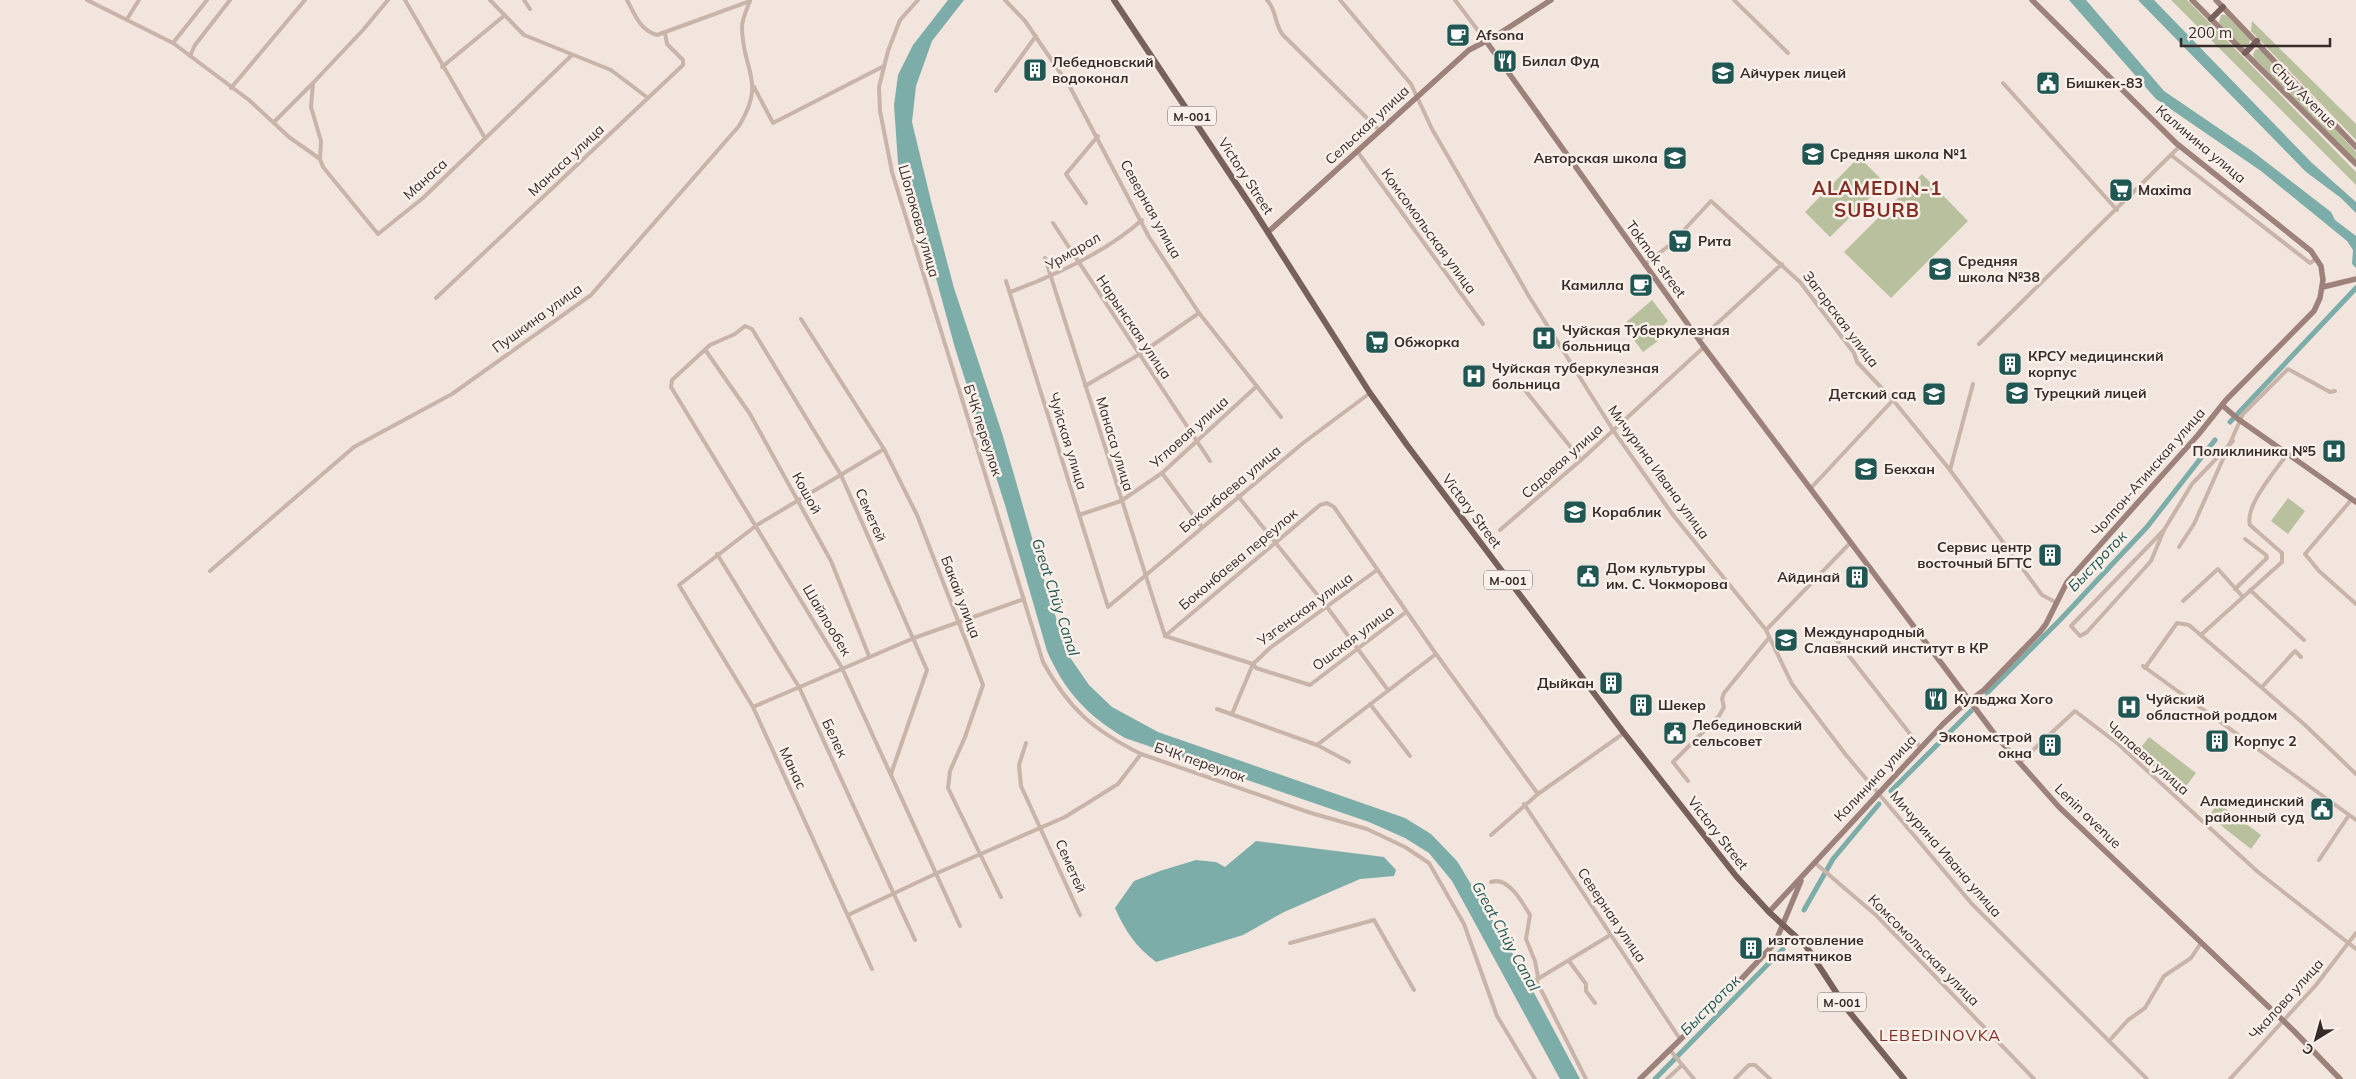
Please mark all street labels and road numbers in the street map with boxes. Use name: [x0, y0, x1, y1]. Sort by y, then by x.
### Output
street label: Chuy Avenue: [2267, 58, 2341, 132]
street label: Сельская улица: [1321, 81, 1413, 169]
street label: Калинина улица: [2152, 101, 2250, 187]
road number: М-001: [1168, 106, 1216, 125]
street label: Манаса улица: [524, 120, 608, 200]
street label: Victory Street: [1214, 134, 1278, 218]
street label: Манаса: [399, 155, 451, 203]
street label: Северная улица: [1116, 156, 1186, 262]
street label: Шопокова улица: [894, 163, 944, 279]
street label: Комсомольская улица: [1377, 165, 1481, 297]
street label: Tokmok street: [1622, 217, 1690, 301]
street label: Урмарал: [1041, 228, 1104, 274]
street label: Загорская улица: [1799, 267, 1883, 371]
street label: Нарынская улица: [1092, 271, 1176, 383]
street label: Пушкина улица: [488, 279, 586, 357]
street label: БЧК переулок: [960, 382, 1006, 479]
street label: Чуйская улица: [1045, 390, 1091, 492]
street label: Угловая улица: [1145, 392, 1232, 473]
street label: Манаса улица: [1092, 395, 1138, 493]
street label: Мичурина Ивана улица: [1604, 401, 1714, 543]
street label: Чолпон-Атинская улица: [2087, 404, 2209, 540]
street label: Садовая улица: [1518, 420, 1606, 502]
street label: Боконбаева улица: [1176, 441, 1284, 537]
street label: Кошой: [788, 469, 826, 517]
street label: Victory Street: [1438, 470, 1506, 552]
street label: Семетей: [851, 485, 891, 545]
street label: Боконбаева переулок: [1175, 504, 1301, 614]
street label: Бакай улица: [937, 553, 985, 641]
street label: Узгенская улица: [1253, 568, 1356, 650]
road number: М-001: [1484, 570, 1532, 590]
street label: Шайлообек: [799, 581, 856, 659]
street label: Ошская улица: [1309, 601, 1397, 675]
street label: Белек: [818, 716, 852, 761]
street label: Чапаева улица: [2103, 717, 2193, 799]
street label: Калинина улица: [1830, 731, 1920, 825]
street label: БЧК переулок: [1152, 738, 1248, 786]
street label: Манас: [775, 744, 811, 792]
street label: Lenin avenue: [2051, 780, 2125, 852]
street label: Мичурина Ивана улица: [1886, 787, 2006, 921]
street label: Victory Street: [1684, 793, 1752, 873]
street label: Семетей: [1051, 836, 1091, 896]
street label: Северная улица: [1574, 864, 1650, 966]
street label: Комсомольская улица: [1864, 890, 1984, 1010]
street label: Чкалова улица: [2245, 955, 2327, 1043]
road number: М-001: [1818, 992, 1866, 1012]

